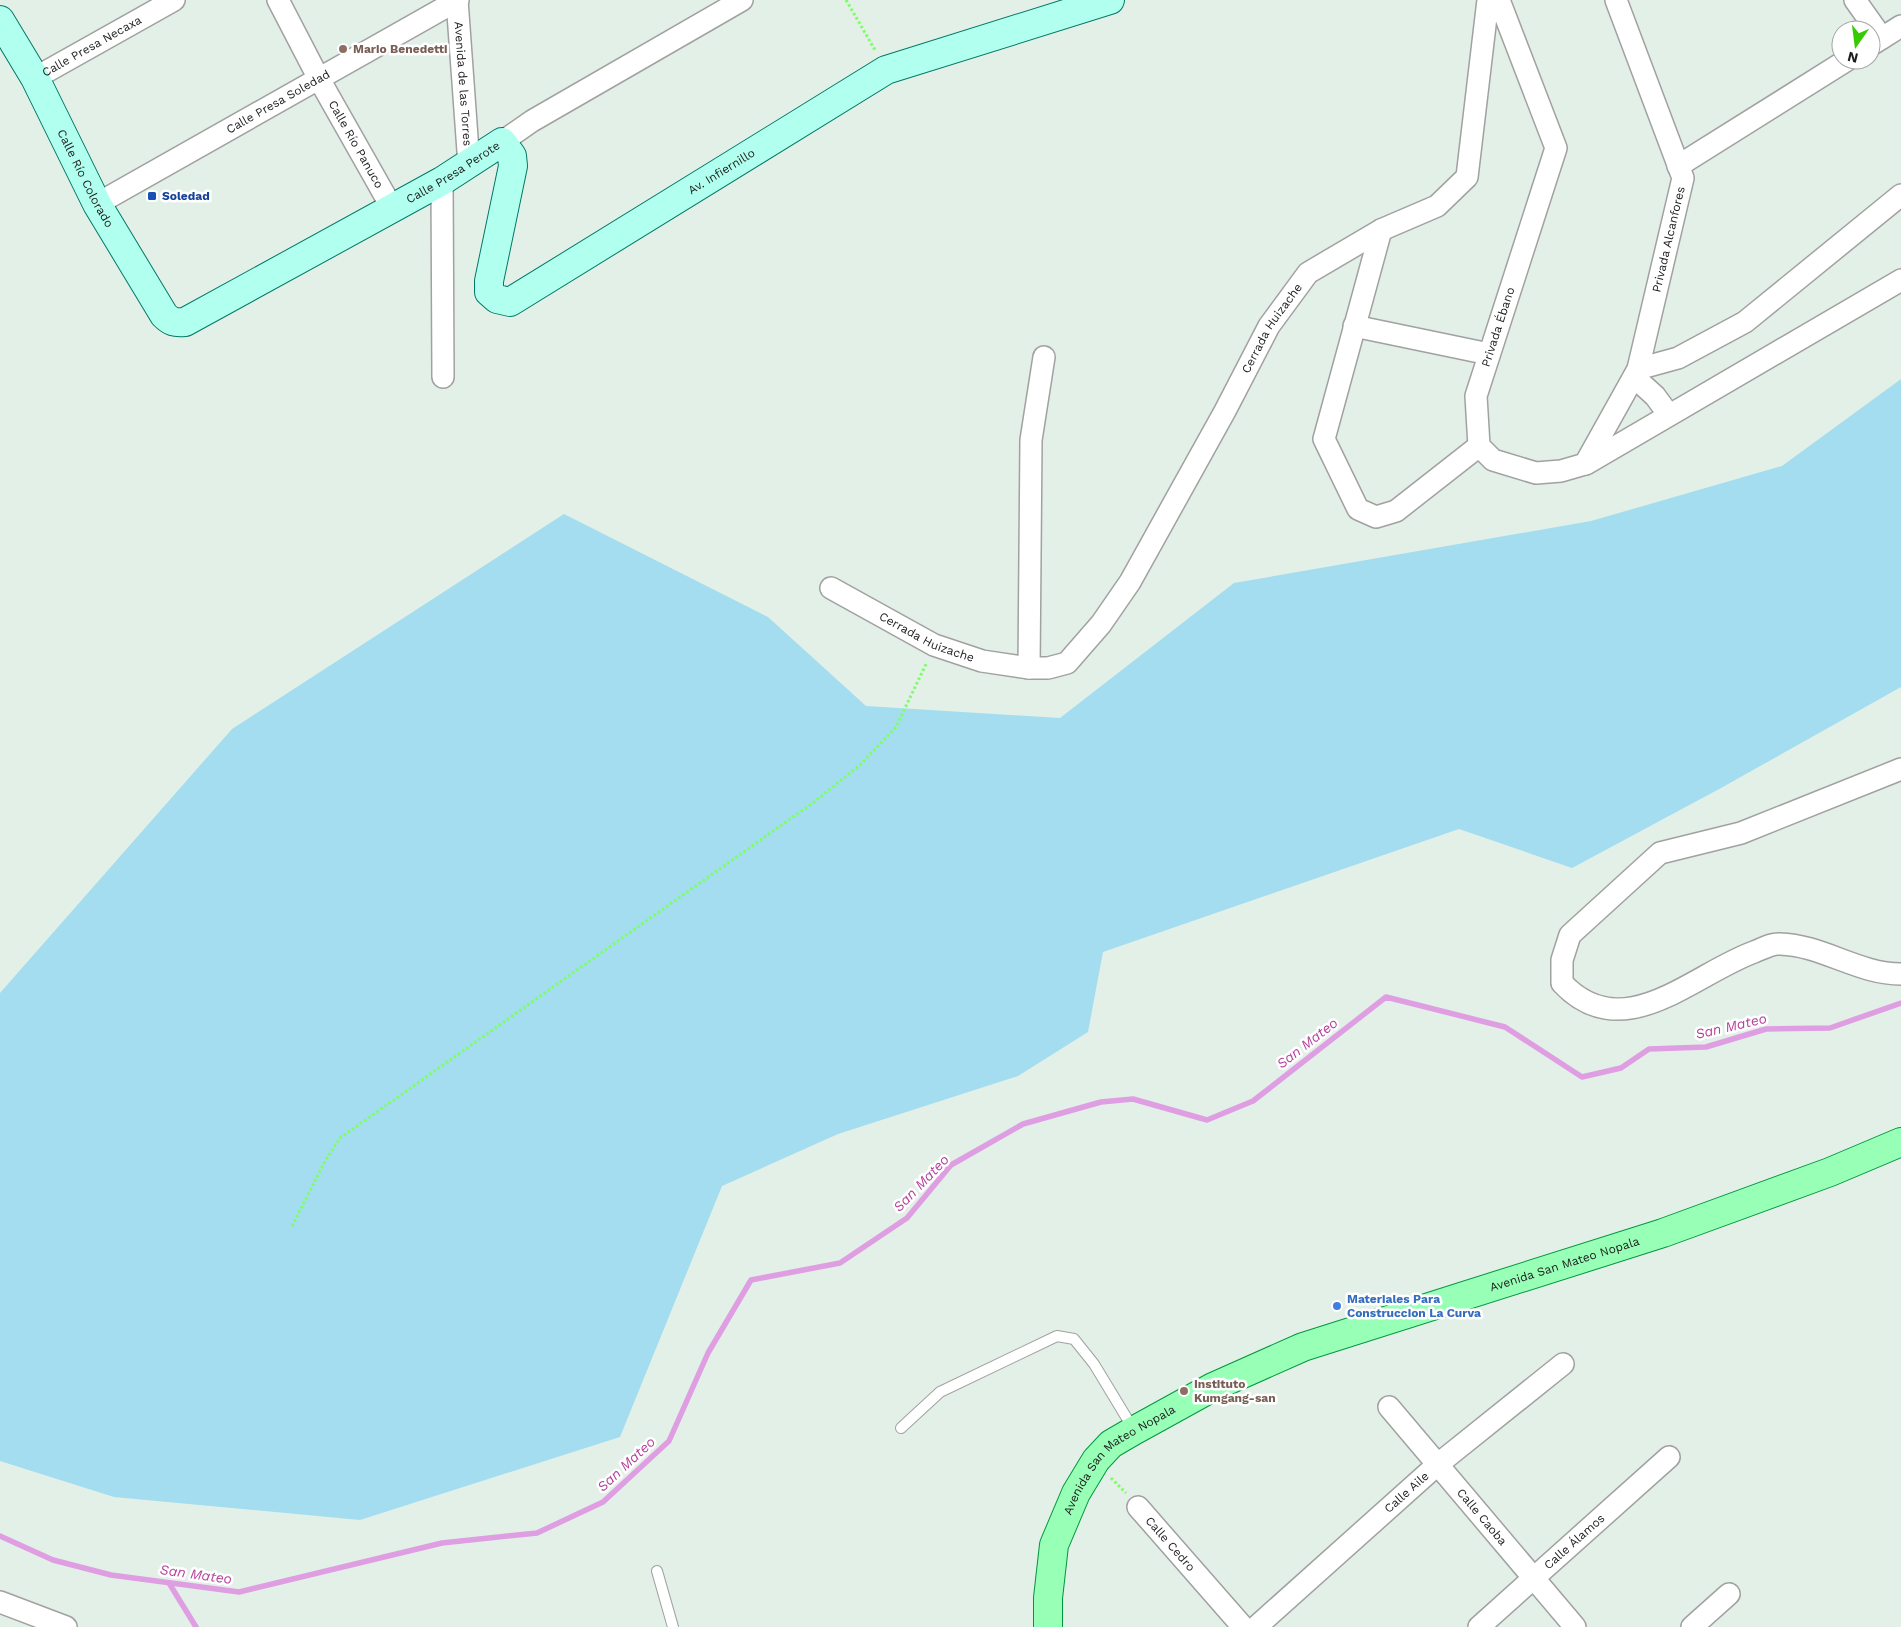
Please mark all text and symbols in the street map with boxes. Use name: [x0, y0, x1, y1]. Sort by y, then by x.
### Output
street label: Calle Presa Necaxa: [40, 13, 144, 80]
north arrow: [1831, 20, 1881, 70]
street label: Avenida de las Torres: [452, 21, 475, 146]
place label: Mario Benedetti: [353, 42, 448, 56]
marker: Mario Benedetti: [337, 43, 349, 55]
text: N: [1846, 49, 1860, 67]
street label: Calle Presa Soledad: [224, 67, 332, 136]
street label: Calle Río Panuco: [326, 98, 386, 191]
street label: Calle Río Colorado: [54, 127, 116, 230]
street label: Calle Presa Perote: [404, 138, 502, 206]
street label: Av. Infiernillo: [686, 146, 758, 197]
street label: Privada Alcanfores: [1649, 185, 1688, 294]
place label: Soledad: [162, 189, 210, 203]
marker: Soledad: [146, 190, 158, 202]
street label: Cerrada Huizache: [1239, 281, 1305, 376]
street label: Privada Ébano: [1479, 285, 1517, 369]
street label: Cerrada Huizache: [877, 609, 976, 665]
water label: San Mateo: [1694, 1010, 1768, 1042]
water label: San Mateo: [1273, 1014, 1341, 1072]
water label: San Mateo: [890, 1151, 952, 1215]
street label: Avenida San Mateo Nopala: [1488, 1234, 1641, 1294]
place label: Materiales Para Construccion La Curva: [1347, 1292, 1481, 1320]
marker: Materiales Para Construccion La Curva: [1331, 1300, 1343, 1312]
place label: Instituto Kumgang-san: [1194, 1377, 1276, 1405]
marker: Instituto Kumgang-san: [1178, 1385, 1190, 1397]
street label: Avenida San Mateo Nopala: [1061, 1402, 1178, 1517]
water label: San Mateo: [594, 1433, 658, 1495]
street label: Calle Aile: [1381, 1469, 1432, 1516]
street label: Calle Caoba: [1454, 1486, 1510, 1548]
street label: Calle Álamos: [1541, 1511, 1608, 1572]
street label: Calle Cedro: [1143, 1514, 1198, 1574]
water label: San Mateo: [159, 1561, 233, 1587]

